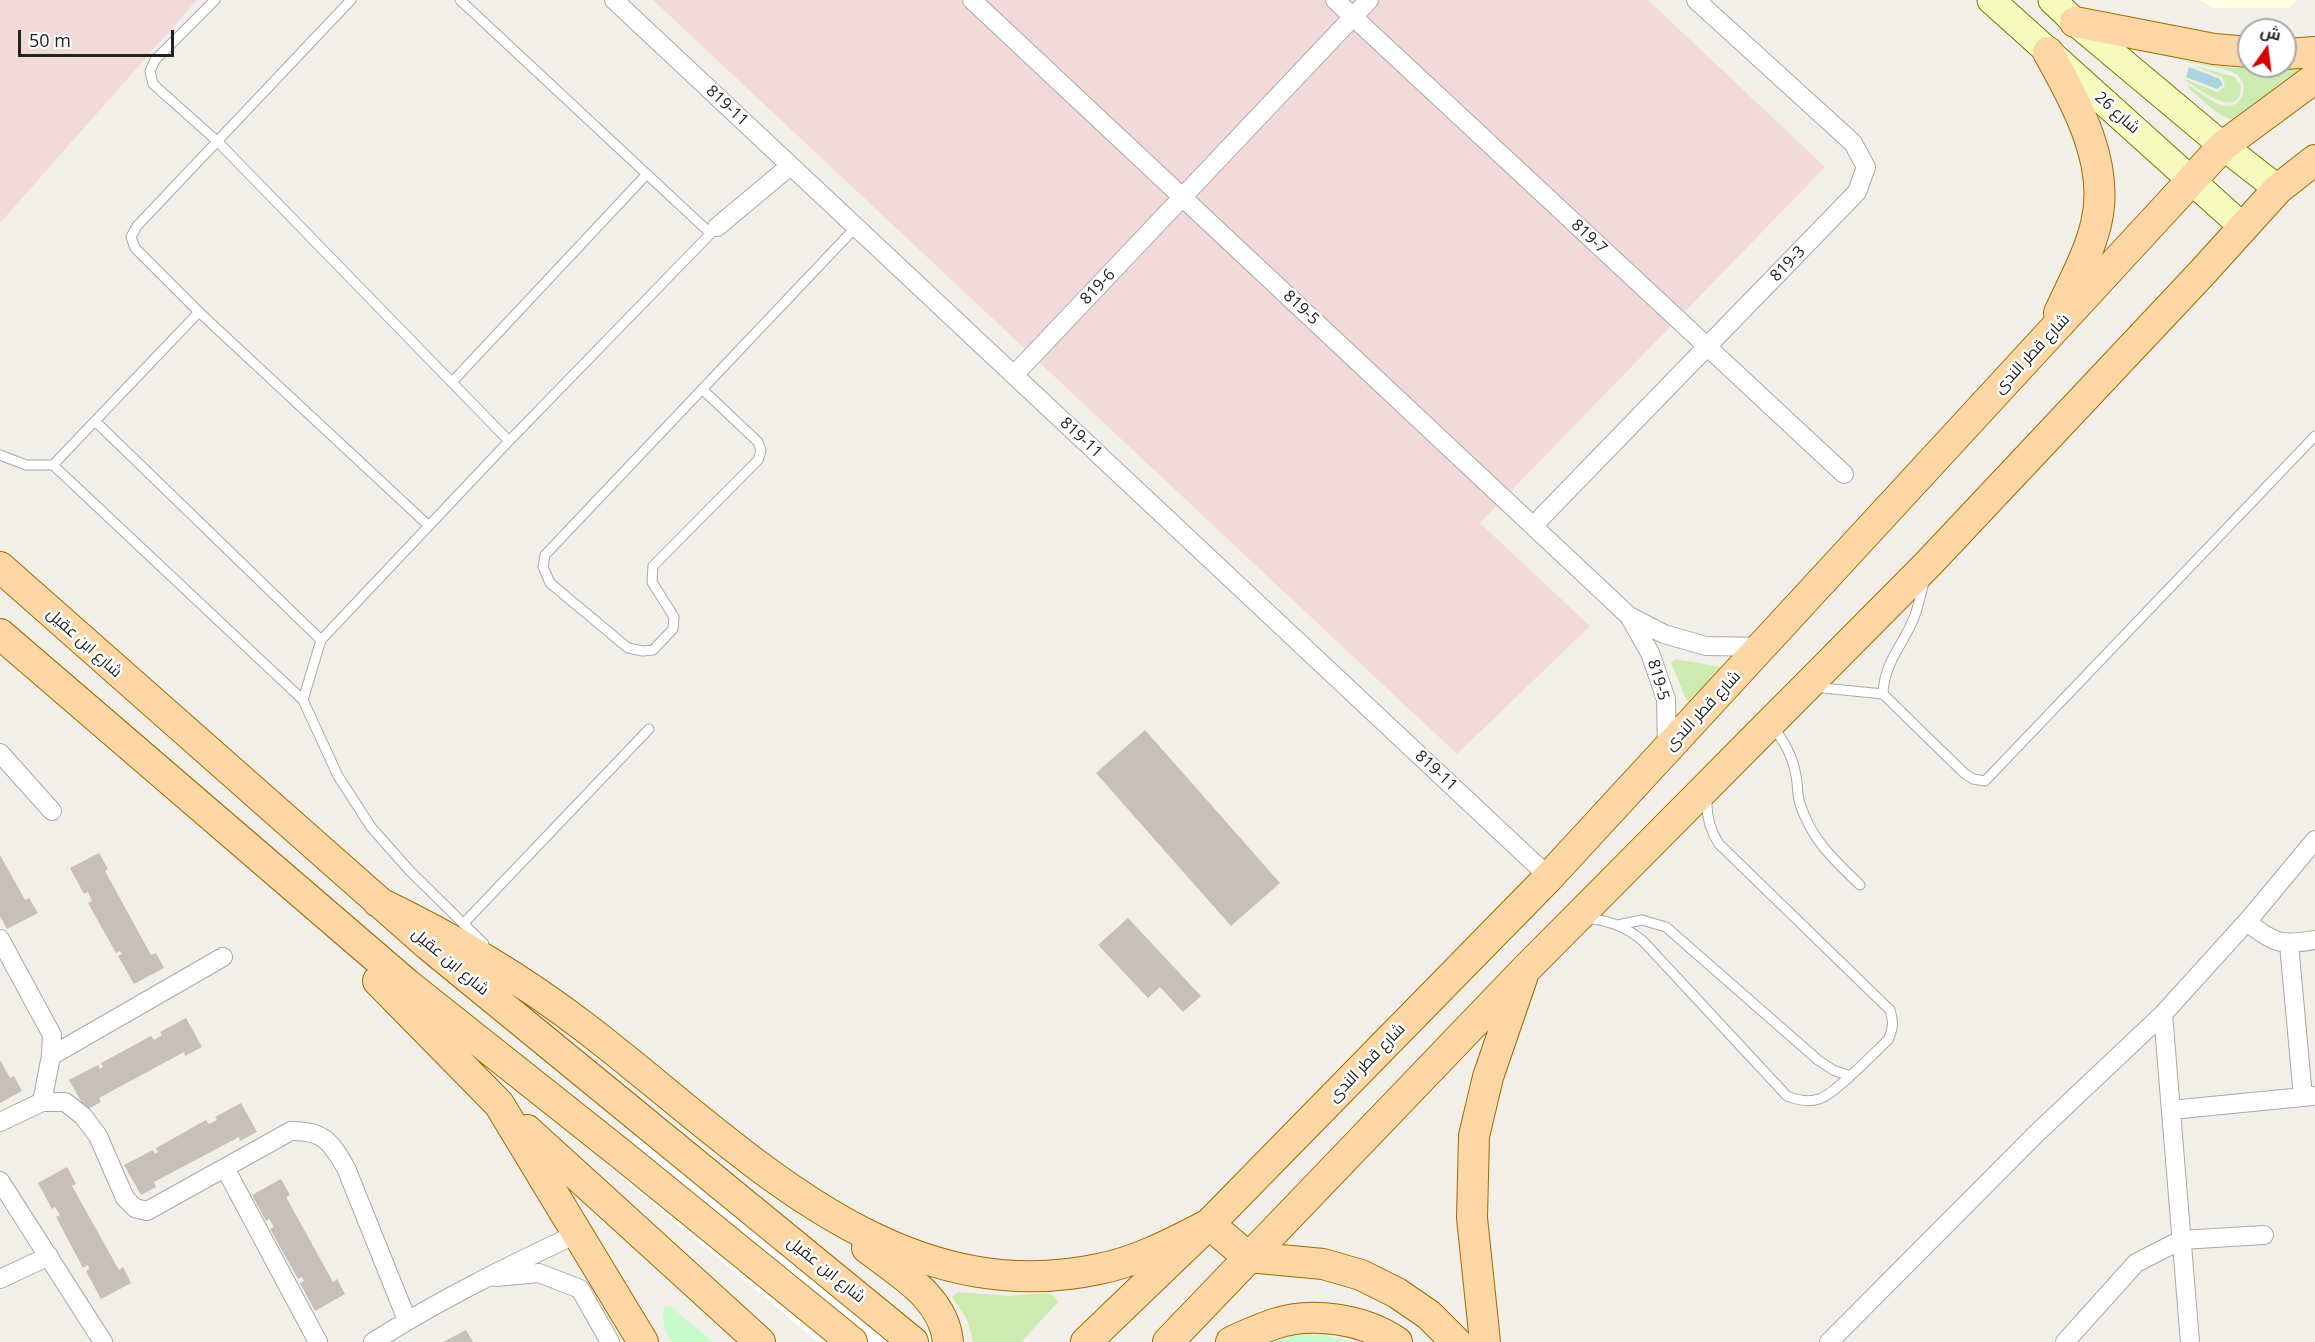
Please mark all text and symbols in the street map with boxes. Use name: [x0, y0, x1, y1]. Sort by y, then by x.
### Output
scale bar: [21, 18, 177, 56]
north arrow: [2237, 18, 2297, 78]
text: ش: [2258, 19, 2283, 46]
text: 50 m: [29, 28, 71, 52]
street label: 819-11: [702, 82, 752, 130]
street label: شارع 26: [2091, 88, 2143, 138]
street label: 819-7: [1567, 216, 1611, 258]
street label: 819-3: [1767, 242, 1809, 286]
street label: 819-6: [1077, 265, 1119, 309]
street label: 819-5: [1279, 287, 1323, 329]
street label: شارع قطر الندى: [1990, 310, 2074, 398]
street label: 819-11: [1056, 414, 1106, 462]
street label: شارع ابن عقيل: [42, 604, 126, 682]
street label: 819-5: [1643, 657, 1673, 703]
street label: شارع قطر الندى: [1661, 667, 1745, 755]
street label: 819-11: [1411, 747, 1461, 795]
street label: شارع ابن عقيل: [408, 924, 492, 1000]
street label: شارع قطر الندى: [1325, 1020, 1409, 1106]
street label: شارع ابن عقيل: [783, 1233, 869, 1307]

